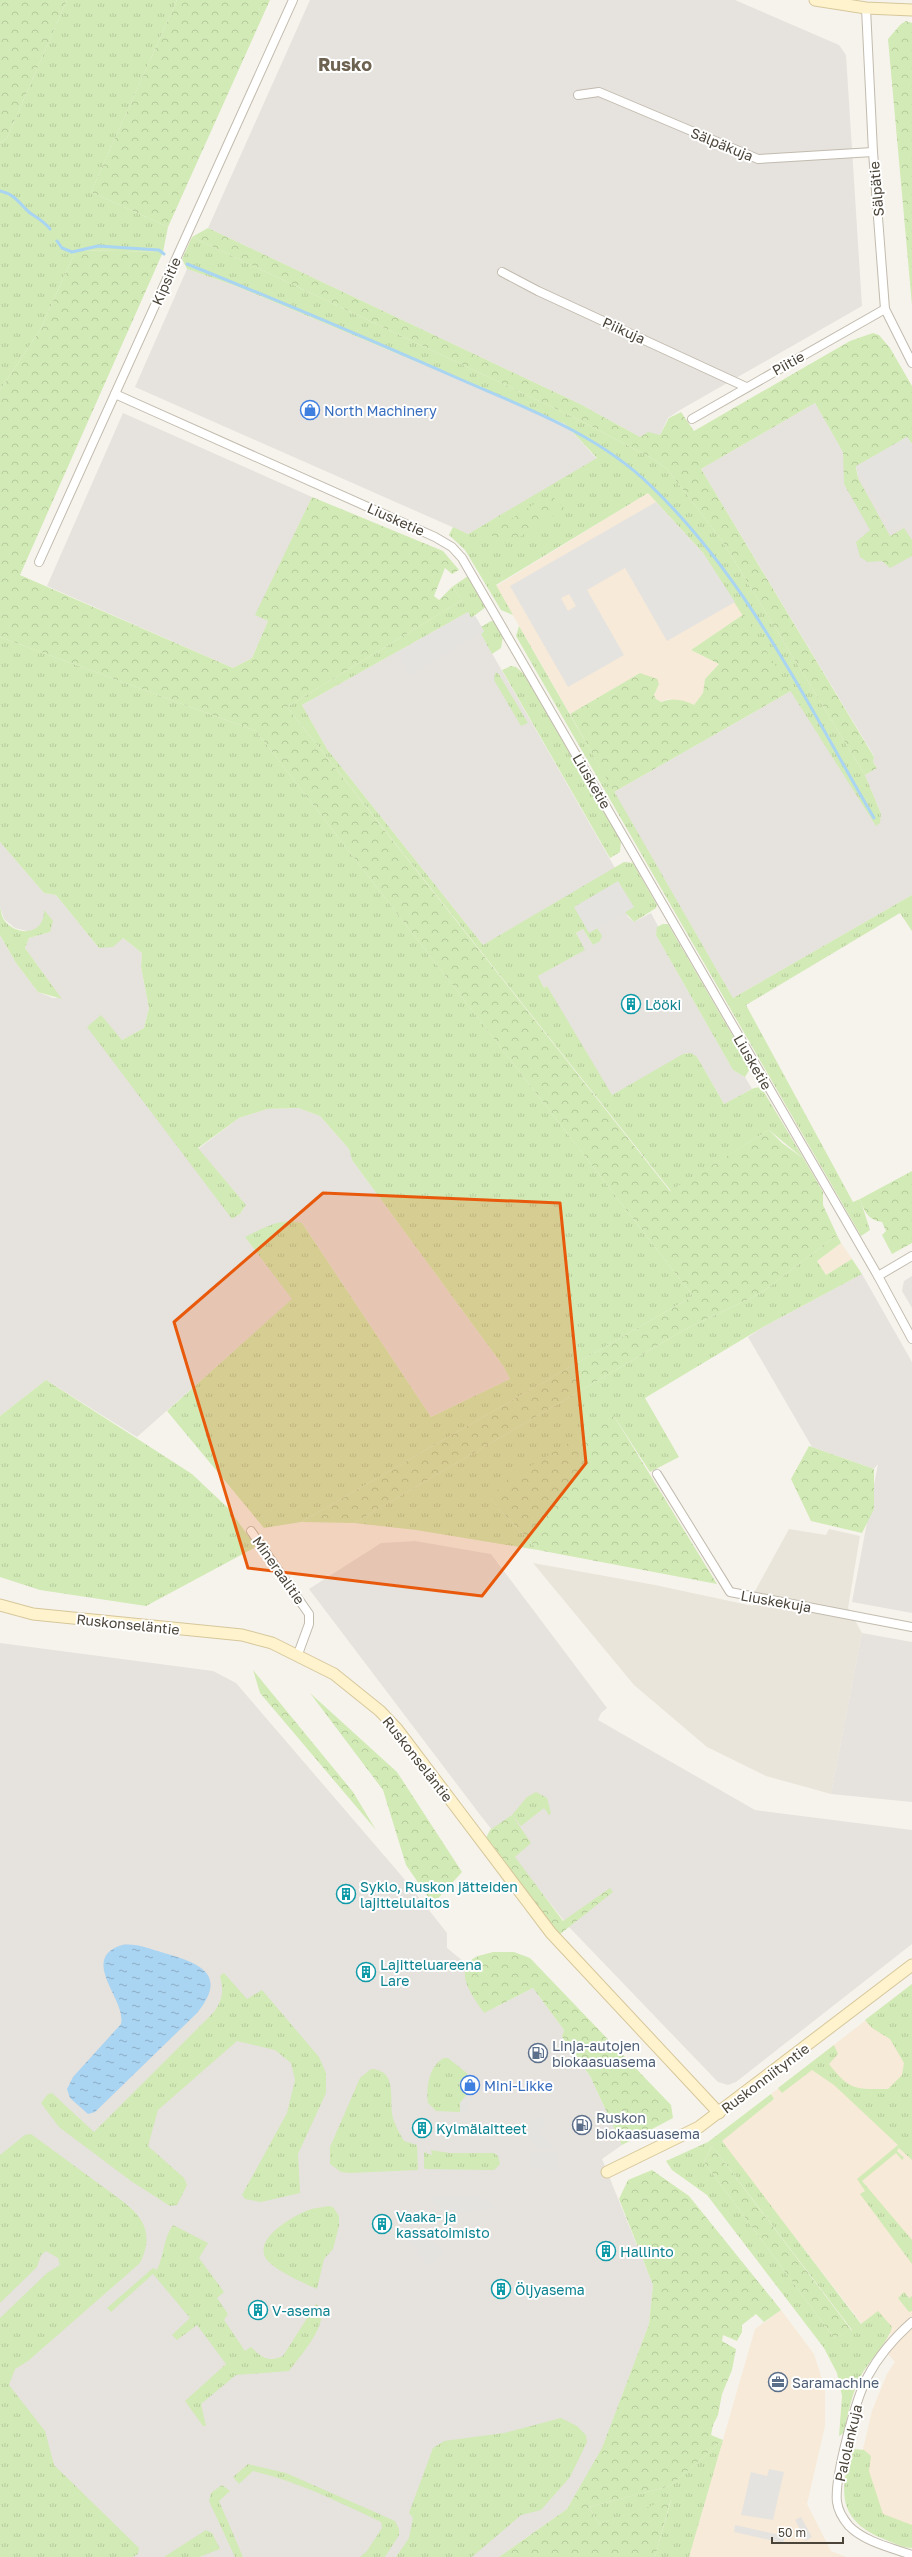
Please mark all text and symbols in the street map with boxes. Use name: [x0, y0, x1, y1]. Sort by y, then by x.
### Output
district label: Rusko: [318, 53, 372, 75]
street label: Sälpäkuja: [688, 124, 756, 164]
street label: Sälpätie: [865, 161, 887, 217]
street label: Kipsitie: [148, 254, 184, 308]
street label: Piikuja: [600, 313, 648, 347]
street label: Piitie: [769, 347, 807, 379]
shop icon: North Machinery: [299, 399, 321, 421]
place label: North Machinery: [324, 402, 437, 419]
street label: Liusketie: [365, 499, 427, 539]
street label: Liusketie: [569, 750, 615, 812]
building icon: Lööki: [620, 993, 642, 1015]
place label: Lööki: [645, 996, 681, 1013]
street label: Liusketie: [730, 1031, 776, 1093]
street label: Mineraalitie: [249, 1533, 309, 1607]
street label: Liuskekuja: [739, 1586, 813, 1616]
street label: Ruskonseläntie: [76, 1610, 180, 1638]
street label: Ruskonseläntie: [379, 1713, 457, 1805]
place label: Syklo, Ruskon jätteiden lajittelulaitos: [360, 1878, 518, 1911]
building icon: Syklo, Ruskon jätteiden lajittelulaitos: [335, 1883, 357, 1905]
place label: Lajitteluareena Lare: [380, 1956, 482, 1989]
building icon: Lajitteluareena Lare: [355, 1961, 377, 1983]
place label: Linja-autojen biokaasuasema: [552, 2037, 656, 2070]
street label: Ruskonniityntie: [718, 2039, 812, 2117]
fuel station icon: Linja-autojen biokaasuasema: [527, 2042, 549, 2064]
shop icon: Mini-Likke: [459, 2074, 481, 2096]
place label: Mini-Likke: [484, 2077, 553, 2094]
place label: Ruskon biokaasuasema: [596, 2109, 700, 2142]
fuel station icon: Ruskon biokaasuasema: [571, 2114, 593, 2136]
building icon: Kylmälaitteet: [411, 2117, 433, 2139]
place label: Kylmälaitteet: [436, 2120, 527, 2137]
place label: Vaaka- ja kassatoimisto: [396, 2208, 490, 2241]
building icon: Vaaka- ja kassatoimisto: [371, 2213, 393, 2235]
building icon: Hallinto: [595, 2240, 617, 2262]
place label: Hallinto: [620, 2243, 674, 2260]
building icon: Öljyasema: [490, 2278, 512, 2300]
place label: Öljyasema: [515, 2281, 585, 2298]
building icon: V-asema: [247, 2299, 269, 2321]
place label: V-asema: [272, 2302, 330, 2319]
office icon: Saramachine: [767, 2371, 789, 2393]
place label: Saramachine: [792, 2374, 879, 2391]
street label: Palolankuja: [831, 2403, 865, 2483]
scale bar: [772, 2519, 843, 2545]
text: 50 m: [778, 2525, 806, 2540]

